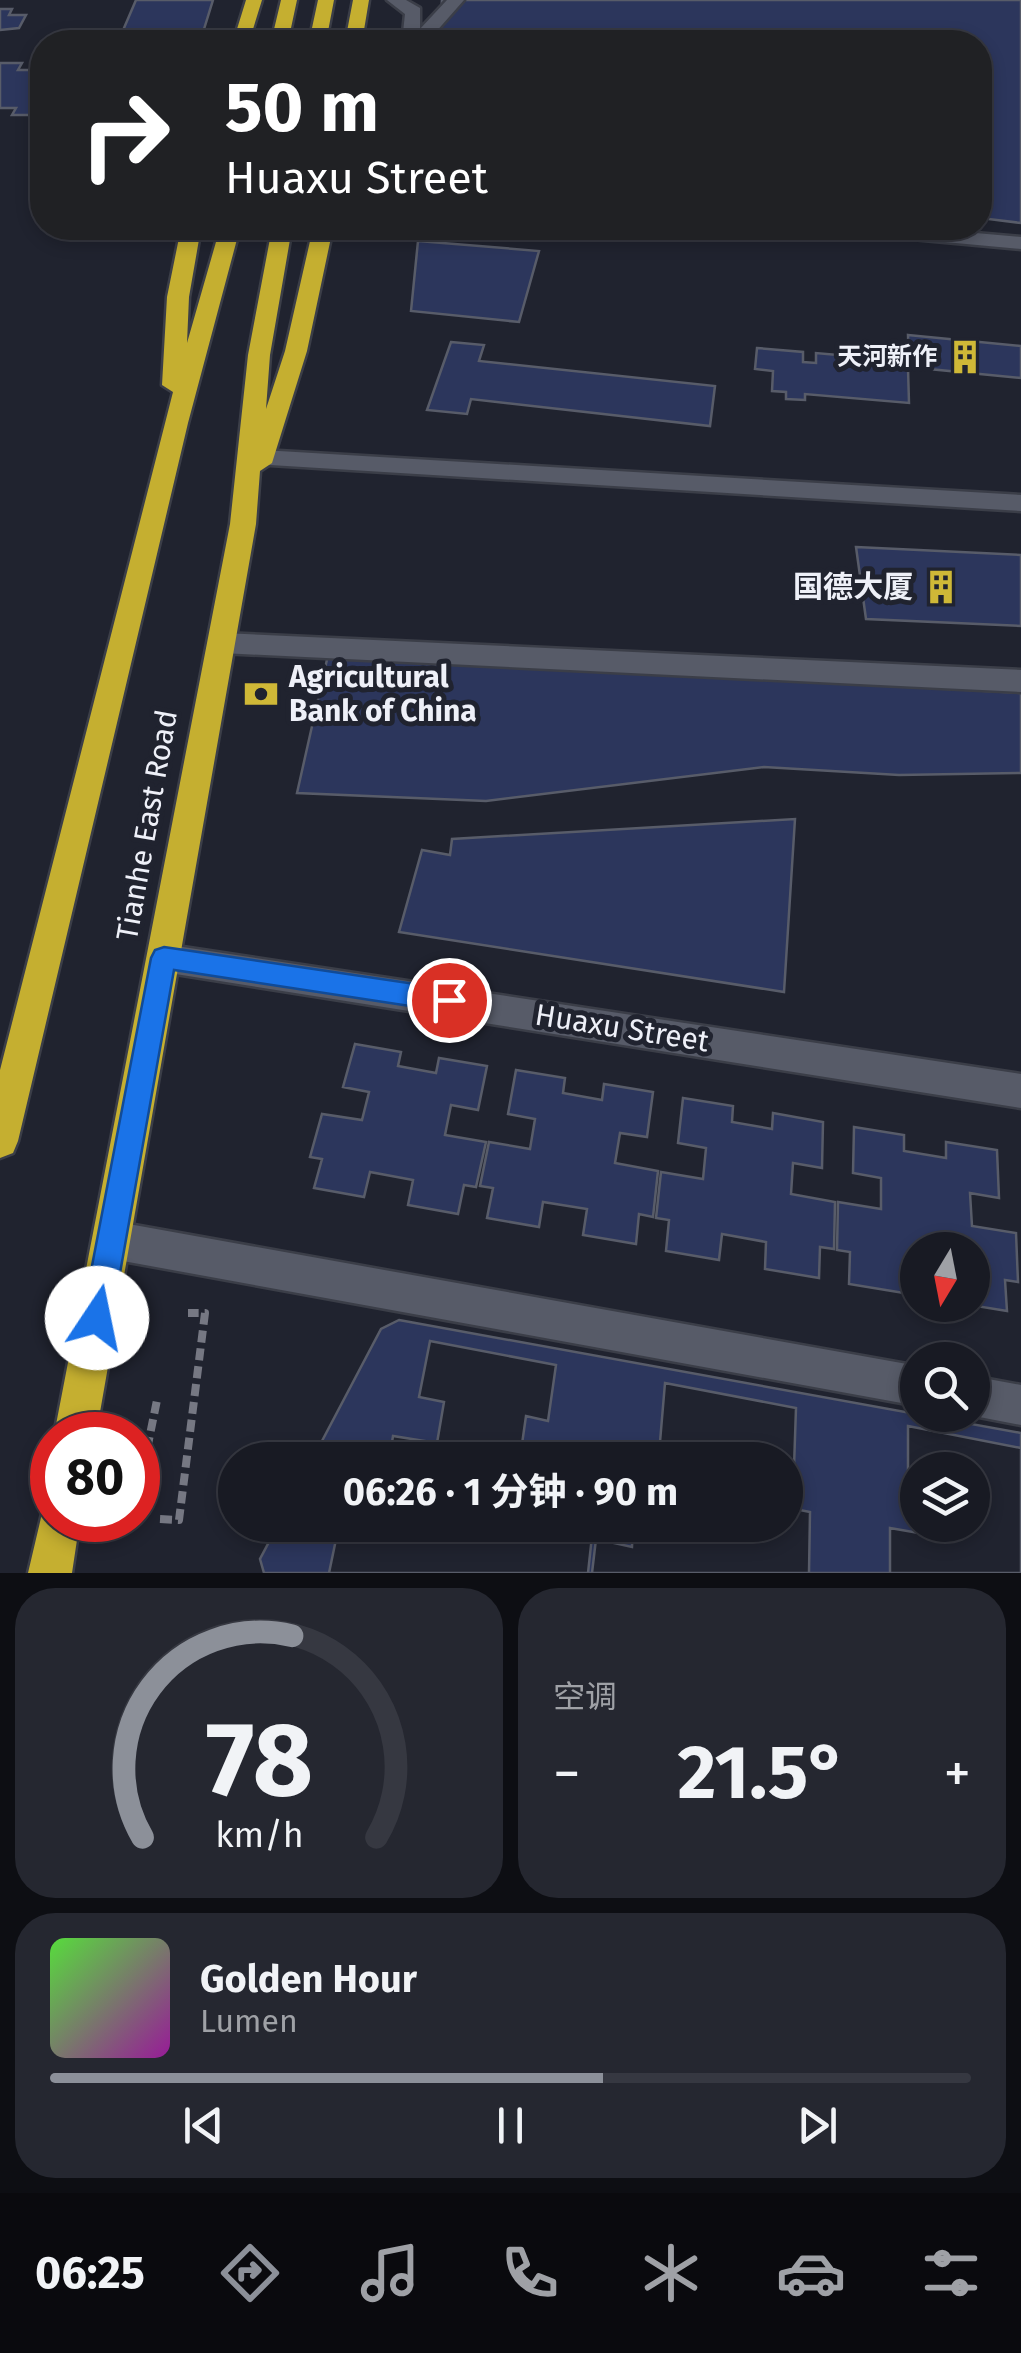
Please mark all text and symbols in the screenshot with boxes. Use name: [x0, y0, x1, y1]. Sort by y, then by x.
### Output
text: 50 m: [225, 66, 379, 150]
icon: right: [60, 70, 190, 200]
text: Huaxu Street: [225, 151, 488, 205]
building icon: 天河新作: [946, 338, 984, 376]
place label: 天河新作: [837, 342, 937, 372]
building icon: 国德大厦: [922, 568, 960, 606]
place label: 国德大厦: [793, 569, 913, 605]
place label: Agricultural Bank of China: [288, 659, 477, 729]
bank icon: Agricultural Bank of China: [242, 675, 280, 713]
street label: Tianhe East Road: [109, 707, 185, 943]
pin: [407, 958, 492, 1043]
icon: arrive: [422, 973, 477, 1028]
street label: Huaxu Street: [533, 997, 712, 1060]
north arrow: [900, 1232, 990, 1322]
map controls: [900, 1232, 990, 1542]
position arrow: [45, 1266, 149, 1370]
button: search: [900, 1342, 990, 1432]
speed limit sign: 80: [30, 1412, 160, 1542]
button: layers: [900, 1452, 990, 1542]
text: 06:26 · 1 分钟 · 90 m: [343, 1469, 678, 1515]
text: 空调: [553, 1678, 617, 1716]
text: 78: [205, 1698, 313, 1823]
text: 21.5°: [677, 1728, 847, 1818]
text: −: [553, 1741, 581, 1807]
text: +: [944, 1741, 971, 1807]
text: km/h: [215, 1814, 303, 1856]
text: Golden Hour: [200, 1956, 417, 2002]
text: Lumen: [200, 2002, 298, 2040]
icon: previous: [176, 2098, 231, 2153]
icon: pause: [483, 2098, 538, 2153]
icon: next: [790, 2098, 845, 2153]
icon: directions: [215, 2238, 285, 2308]
icon: music: [355, 2238, 425, 2308]
icon: phone: [495, 2238, 565, 2308]
icon: climate: [636, 2238, 706, 2308]
icon: car: [776, 2238, 846, 2308]
icon: filters: [916, 2238, 986, 2308]
text: 06:25: [35, 2246, 145, 2300]

